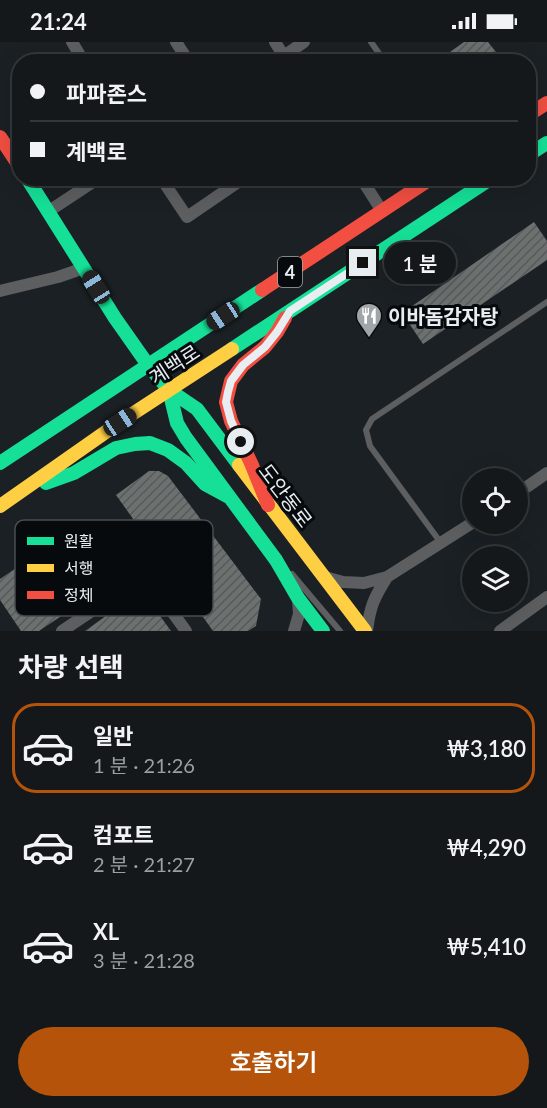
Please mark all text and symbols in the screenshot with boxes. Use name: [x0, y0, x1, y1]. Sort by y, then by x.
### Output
text: 21:24: [30, 8, 87, 35]
text: 파파존스: [66, 80, 147, 107]
text: 계백로: [66, 138, 127, 165]
callout: 1 분: [384, 242, 456, 284]
route end: [349, 249, 376, 276]
text: 1 분: [403, 251, 437, 275]
road number: 4: [278, 257, 302, 287]
car: [79, 267, 113, 307]
car: [203, 299, 243, 333]
restaurant icon: 이바돔감자탕: [354, 301, 384, 339]
place label: 이바돔감자탕: [388, 304, 498, 328]
street label: 계백로: [144, 339, 204, 389]
car: [100, 405, 140, 439]
route start: [227, 428, 254, 455]
street label: 도안동로: [254, 458, 318, 532]
map controls: [462, 468, 528, 612]
button: locate: [462, 468, 528, 534]
legend: [15, 520, 213, 616]
text: 원활: [64, 531, 94, 550]
button: layers: [462, 546, 528, 612]
text: 서행: [64, 558, 93, 577]
text: 정체: [64, 585, 93, 604]
text: 차량 선택: [18, 650, 124, 683]
icon: car: [21, 721, 75, 775]
text: 일반: [93, 722, 133, 749]
text: ₩3,180: [446, 735, 526, 762]
text: 1 분 · 21:26: [93, 753, 195, 777]
icon: car: [21, 820, 75, 874]
text: 컴포트: [93, 821, 154, 848]
text: ₩4,290: [446, 834, 526, 861]
text: 2 분 · 21:27: [93, 852, 195, 876]
text: XL: [93, 918, 119, 945]
icon: car: [21, 919, 75, 973]
text: ₩5,410: [446, 933, 526, 960]
text: 3 분 · 21:28: [93, 948, 195, 972]
button: 호출하기: [18, 1027, 529, 1096]

